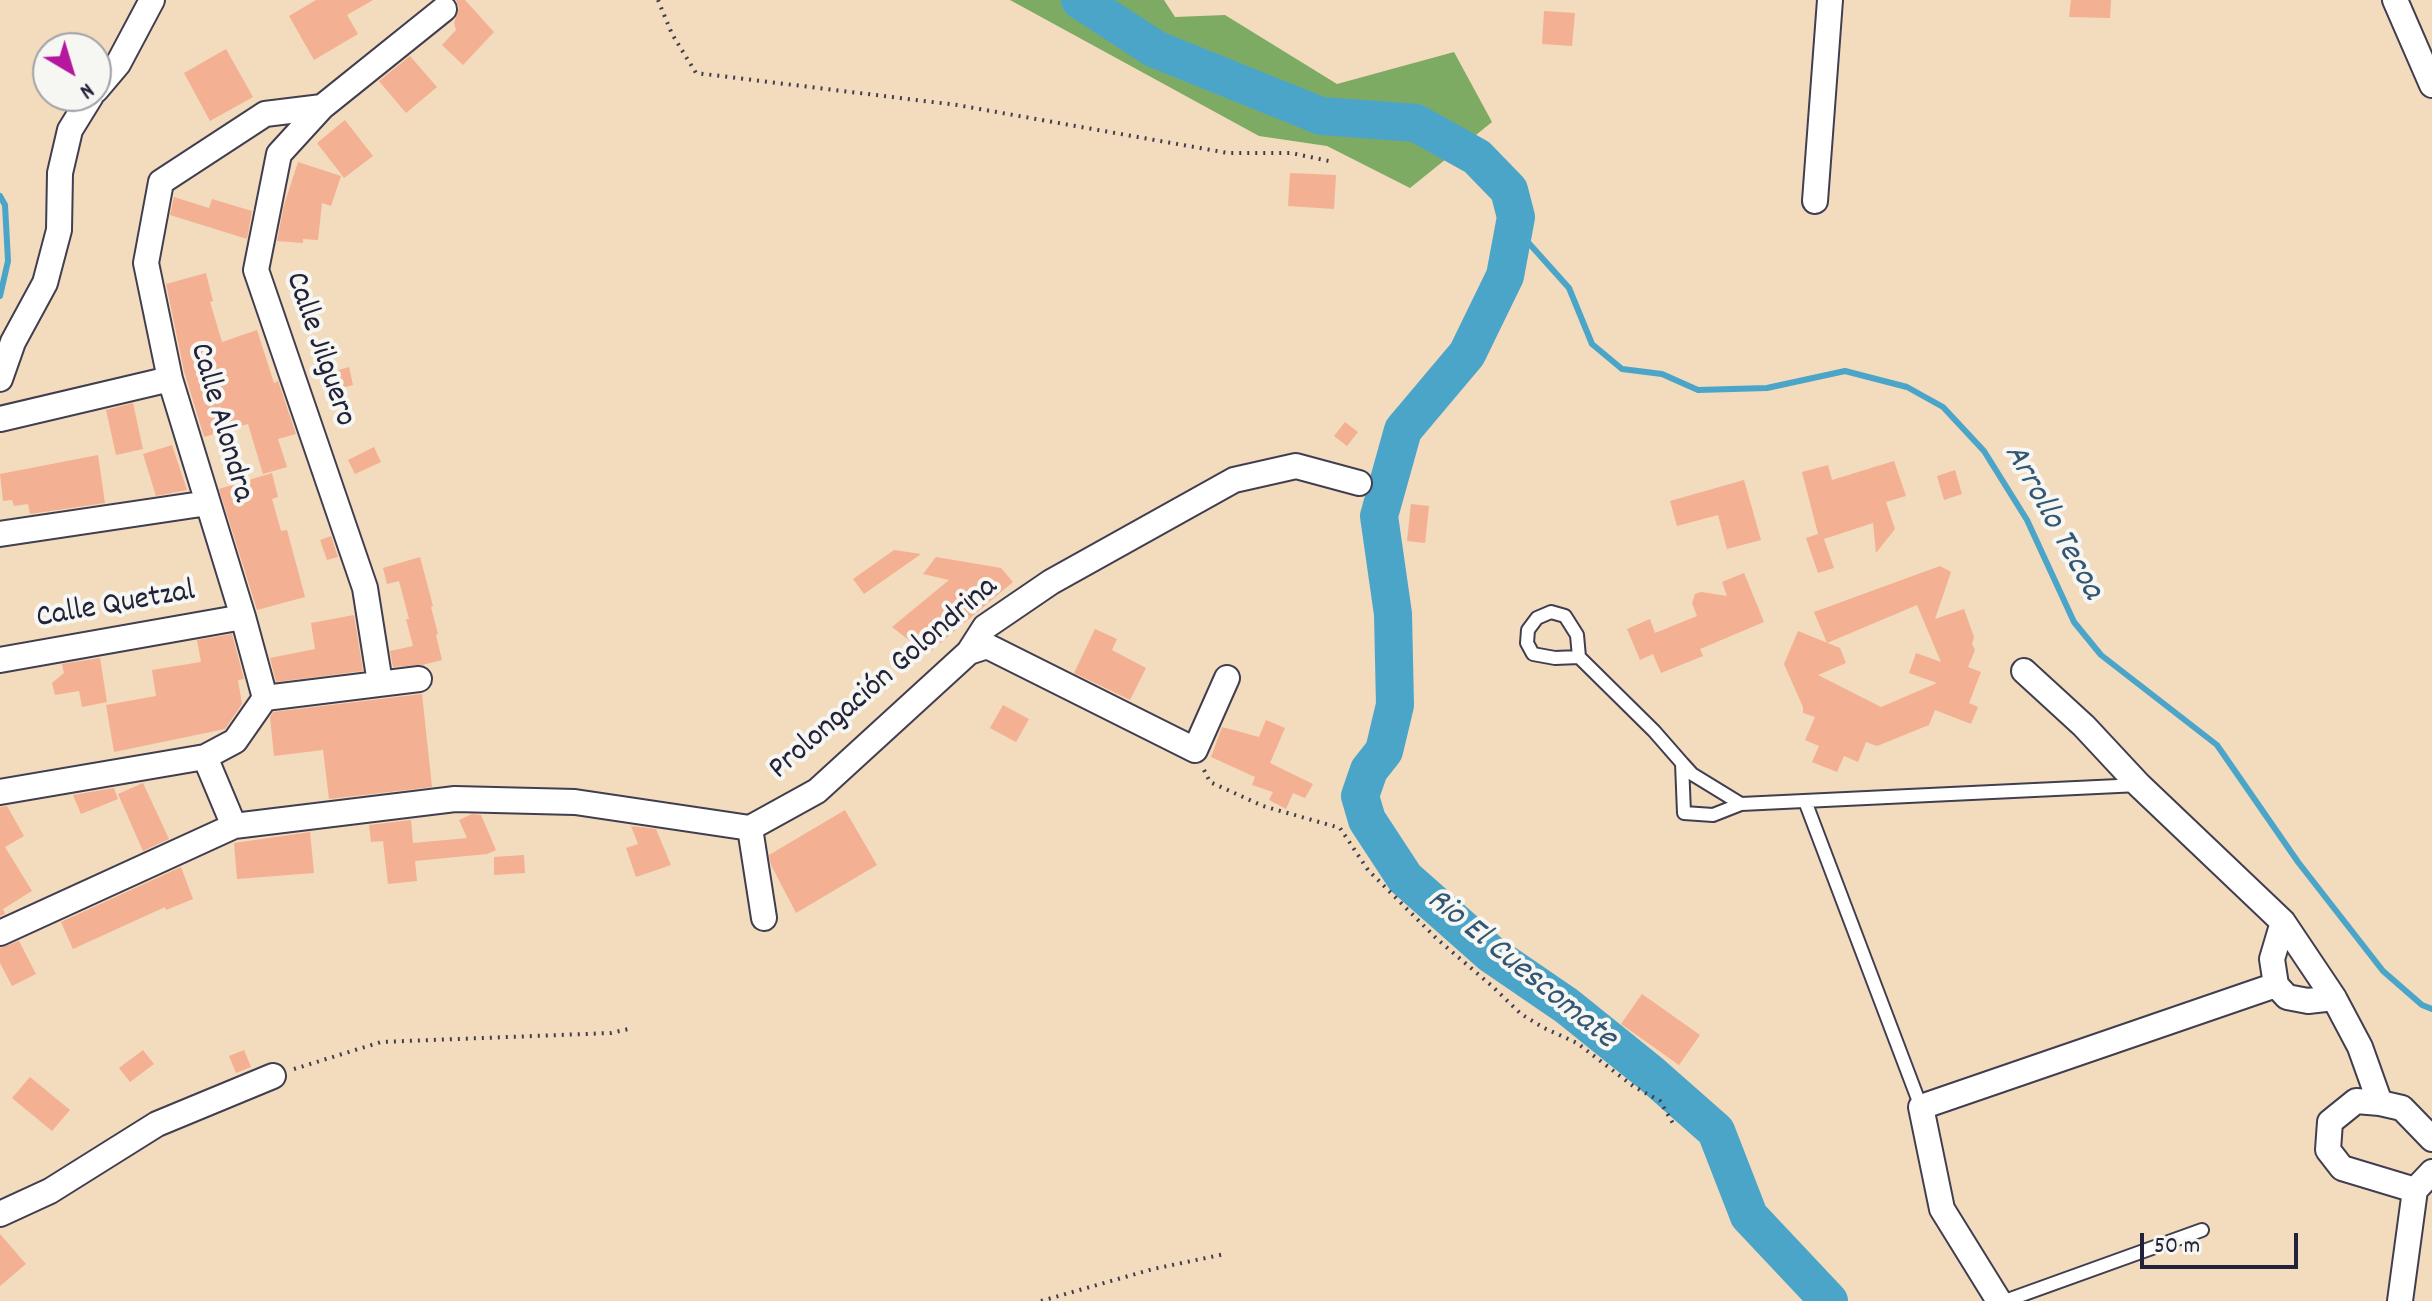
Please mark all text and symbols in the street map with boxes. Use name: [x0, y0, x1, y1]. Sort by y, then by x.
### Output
north arrow: [32, 32, 112, 112]
text: N: [72, 74, 100, 105]
street label: Calle Jilguero: [274, 268, 362, 432]
street label: Calle Alondra: [178, 339, 260, 507]
water label: Arrollo Tecoa: [1992, 438, 2110, 608]
street label: Prolongación Golondrina: [763, 570, 1007, 790]
street label: Calle Quetzal: [34, 574, 198, 640]
water label: Rio El Cuescomate: [1416, 882, 1624, 1060]
scale bar: [2144, 1217, 2302, 1267]
text: 50 m: [2154, 1230, 2200, 1264]

